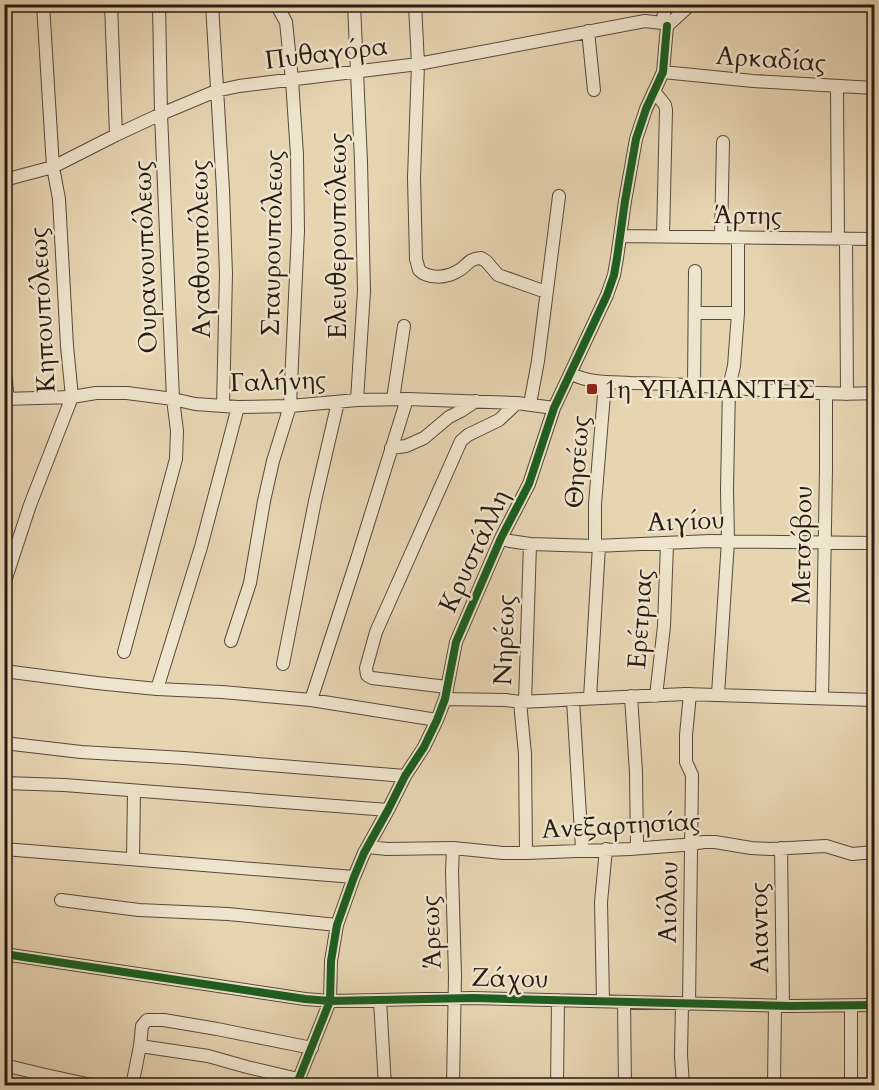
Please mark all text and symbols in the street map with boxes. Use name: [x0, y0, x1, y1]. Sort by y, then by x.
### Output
street label: Πυθαγόρα: [263, 28, 389, 78]
street label: Αρκαδίας: [715, 38, 827, 80]
street label: Ελευθερουπόλεως: [320, 133, 355, 339]
street label: Σταυρουπόλεως: [253, 149, 291, 337]
street label: Αγαθουπόλεως: [181, 159, 219, 339]
street label: Ουρανουπόλεως: [124, 160, 166, 354]
street label: Άρτης: [714, 197, 782, 233]
street label: Κηπουπόλεως: [20, 226, 64, 394]
street label: Γαλήνης: [229, 362, 327, 400]
place label: 1η ΥΠΑΠΑΝΤΗΣ: [604, 372, 816, 407]
marker: 1η ΥΠΑΠΑΝΤΗΣ: [585, 382, 599, 396]
street label: Θησέως: [556, 414, 598, 510]
street label: Κρυστάλλη: [430, 484, 518, 618]
street label: Μετσόβου: [783, 485, 821, 605]
street label: Αιγίου: [647, 502, 725, 540]
street label: Ερέτριας: [619, 568, 661, 670]
street label: Νηρέως: [485, 594, 523, 686]
street label: Ανεξαρτησίας: [541, 803, 701, 847]
street label: Αιόλου: [650, 861, 686, 943]
street label: Αιαντος: [741, 882, 777, 974]
street label: Άρεως: [412, 895, 450, 969]
street label: Ζάχου: [471, 960, 549, 996]

